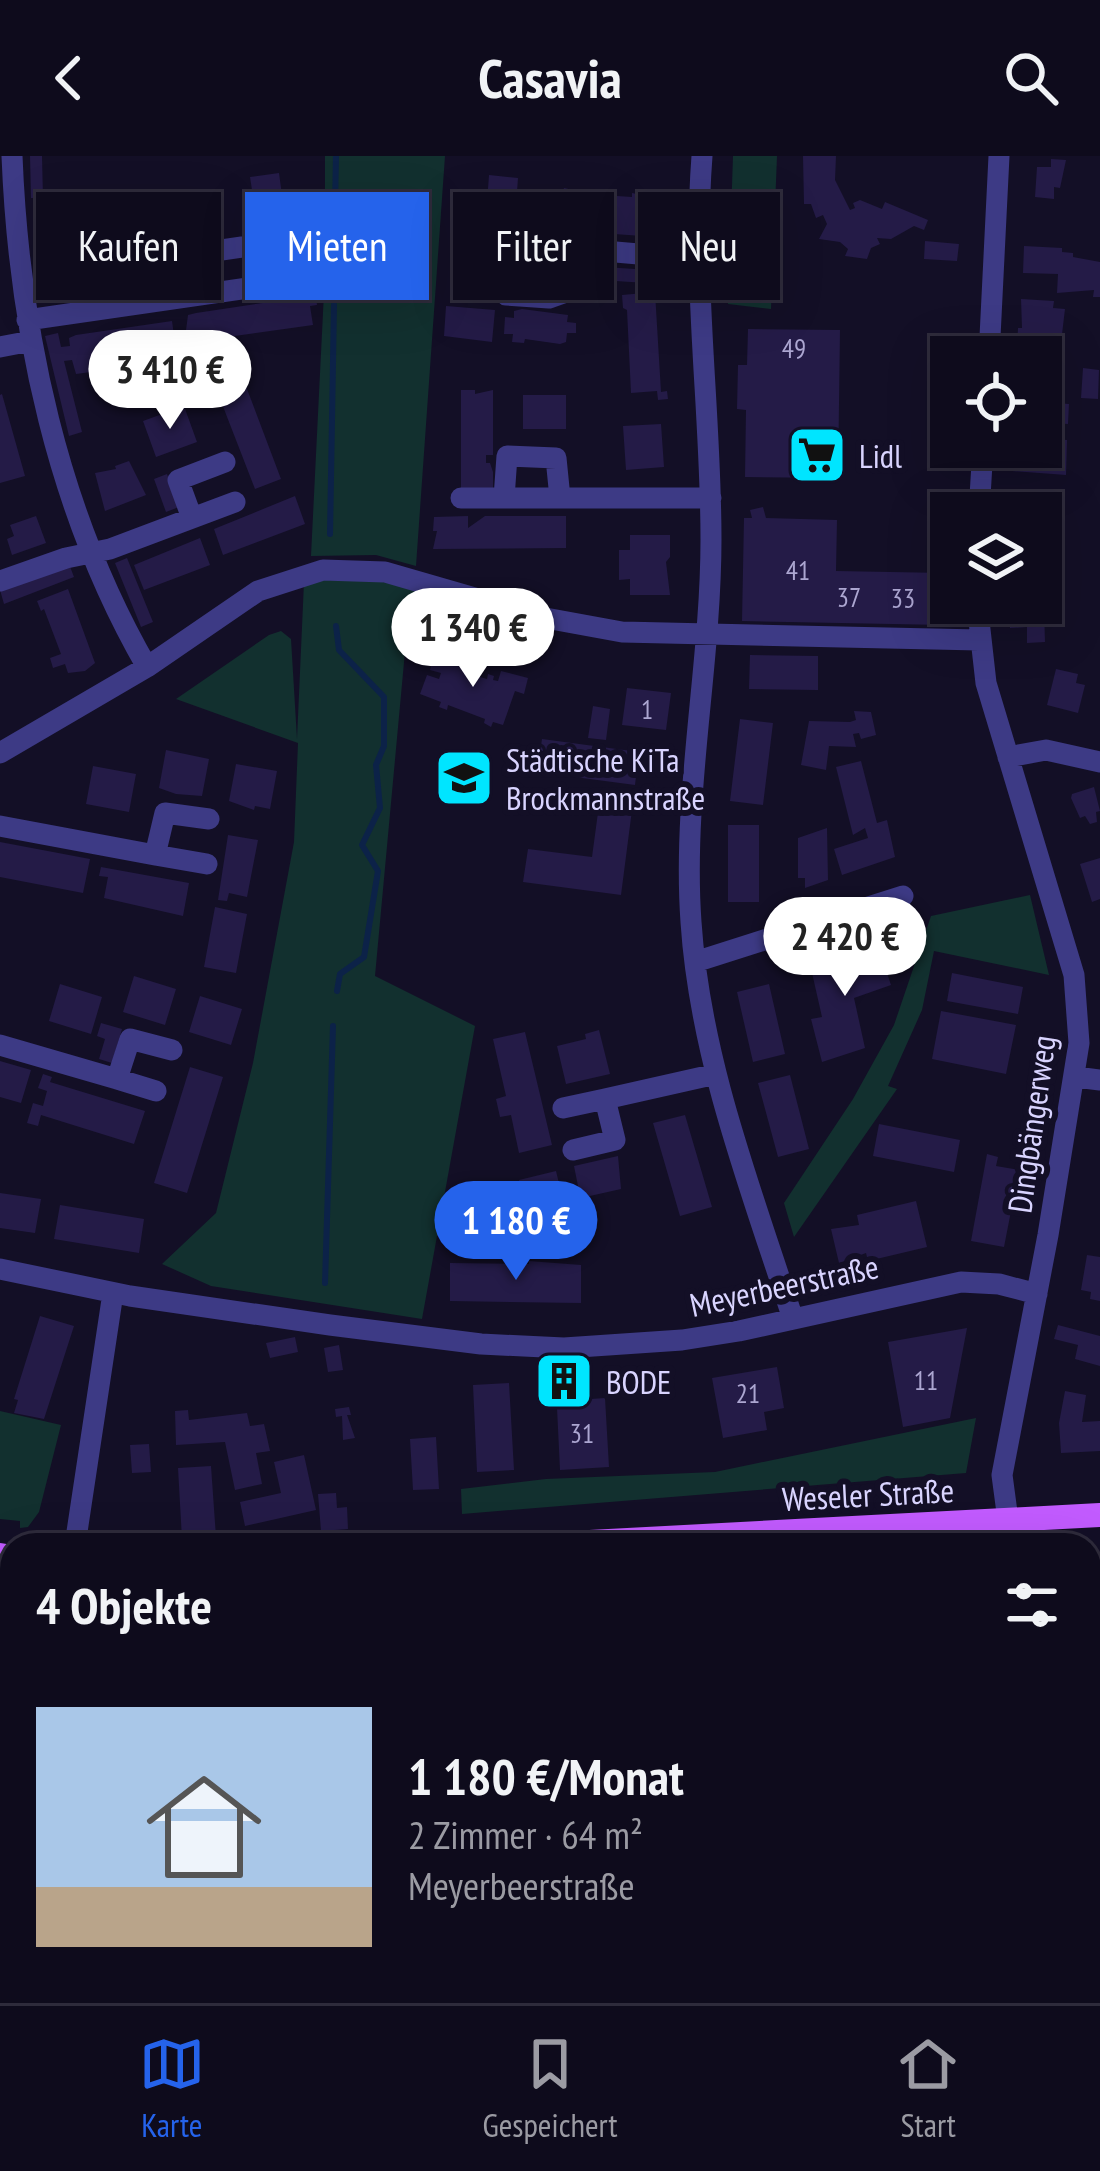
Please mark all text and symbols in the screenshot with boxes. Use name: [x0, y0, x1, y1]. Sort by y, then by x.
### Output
text: Casavia: [478, 43, 622, 113]
icon: back: [36, 45, 102, 111]
icon: search: [998, 45, 1064, 111]
chip: Kaufen: [36, 192, 221, 300]
chip: Mieten: [245, 192, 429, 300]
chip: Filter: [453, 192, 614, 300]
chip: Neu: [638, 192, 780, 300]
pin: 3 410 €: [59, 330, 281, 432]
house number: 49: [782, 331, 806, 365]
map controls: [930, 336, 1062, 624]
button: locate: [930, 336, 1062, 468]
text: 3 410 €: [115, 343, 225, 394]
supermarket icon: Lidl: [786, 424, 848, 486]
place label: Lidl: [859, 434, 902, 477]
button: layers: [930, 492, 1062, 624]
house number: 41: [786, 553, 810, 587]
house number: 37: [837, 580, 861, 614]
house number: 33: [891, 581, 915, 615]
pin: 1 340 €: [362, 588, 584, 690]
text: 1 340 €: [418, 601, 528, 652]
house number: 1: [641, 692, 653, 726]
place label: Städtische KiTa Brockmannstraße: [506, 738, 705, 819]
school or university icon: Städtische KiTa Brockmannstraße: [433, 747, 495, 809]
pin: 2 420 €: [734, 897, 956, 999]
text: 2 420 €: [790, 910, 900, 961]
street label: Dingbängerweg: [997, 1032, 1065, 1216]
pin: 1 180 €: [405, 1181, 627, 1283]
text: 1 180 €: [461, 1194, 571, 1245]
street label: Meyerbeerstraße: [686, 1244, 882, 1326]
building icon: BODE: [533, 1350, 595, 1412]
place label: BODE: [606, 1360, 671, 1403]
house number: 11: [914, 1363, 938, 1397]
house number: 21: [736, 1376, 760, 1410]
house number: 31: [570, 1416, 594, 1450]
street label: Weseler Straße: [781, 1468, 955, 1520]
text: 4 Objekte: [36, 1572, 212, 1638]
icon: filters: [999, 1572, 1065, 1638]
text: 1 180 €/Monat: [408, 1743, 684, 1809]
icon: home: [132, 1755, 276, 1899]
text: 2 Zimmer · 64 m²: [408, 1809, 643, 1860]
text: Meyerbeerstraße: [408, 1860, 635, 1911]
tab: Karte: [139, 2031, 205, 2146]
tab: Gespeichert: [483, 2031, 617, 2146]
tab: Start: [895, 2031, 961, 2146]

